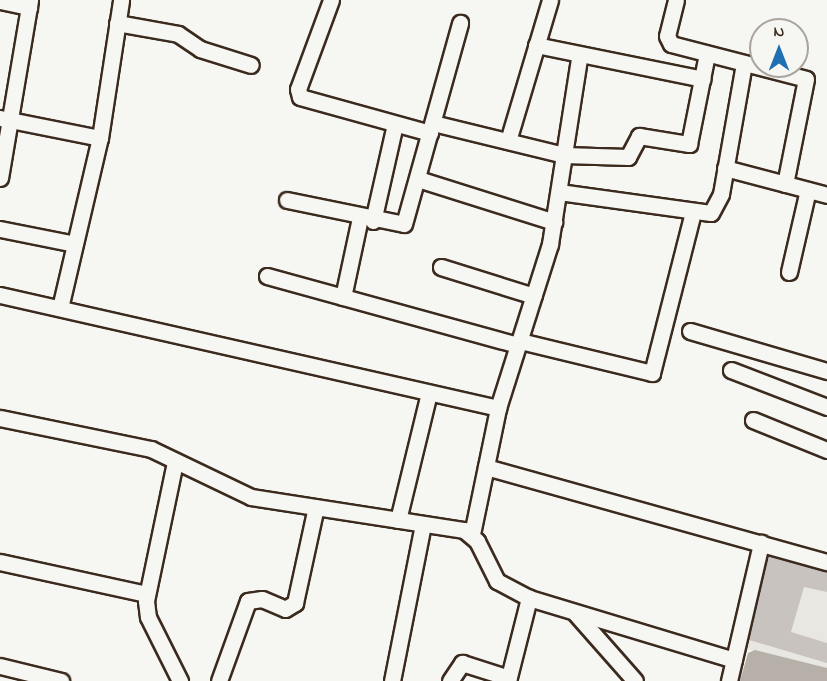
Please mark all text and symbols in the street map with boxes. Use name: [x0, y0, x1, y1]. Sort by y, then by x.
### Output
north arrow: [749, 18, 809, 78]
text: N: [774, 20, 784, 44]

